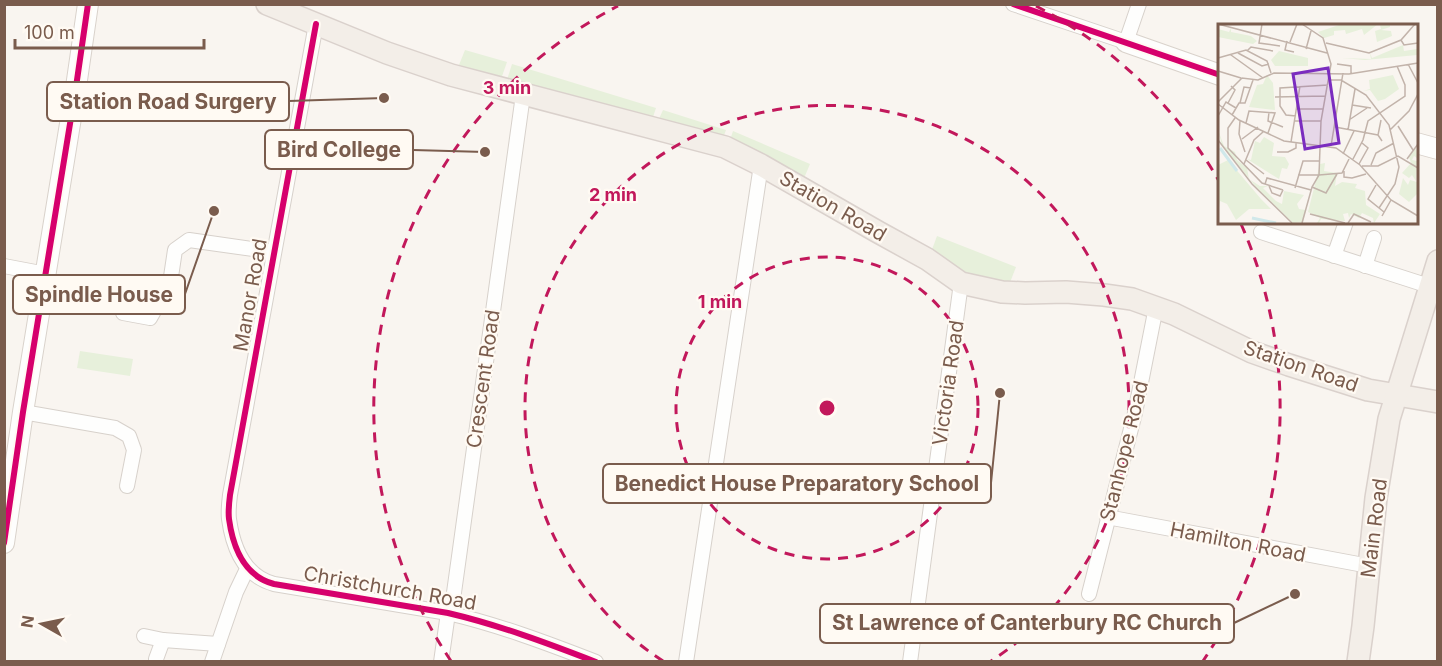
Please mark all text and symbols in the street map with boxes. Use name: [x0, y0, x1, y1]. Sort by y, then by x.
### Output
scale bar: [15, 12, 204, 50]
text: 100 m: [24, 22, 75, 43]
inset map: [1218, 24, 1418, 224]
text: 3 min: [483, 77, 531, 98]
callout: Station Road Surgery: [47, 82, 289, 121]
text: Station Road Surgery: [59, 89, 277, 114]
callout: Bird College: [265, 130, 413, 169]
text: Bird College: [277, 137, 401, 162]
street label: Station Road: [775, 166, 891, 246]
text: 2 min: [589, 184, 637, 205]
street label: Manor Road: [228, 237, 272, 353]
callout: Spindle House: [13, 275, 185, 314]
text: Spindle House: [25, 282, 173, 307]
text: 1 min: [698, 291, 742, 312]
street label: Crescent Road: [461, 308, 505, 450]
street label: Victoria Road: [927, 319, 969, 447]
street label: Station Road: [1240, 335, 1362, 397]
street label: Stanhope Road: [1095, 378, 1153, 524]
centre of rings: [817, 398, 837, 418]
callout: Benedict House Preparatory School: [603, 464, 991, 503]
text: Benedict House Preparatory School: [615, 471, 979, 496]
street label: Main Road: [1356, 477, 1392, 579]
street label: Hamilton Road: [1168, 517, 1308, 567]
street label: Christchurch Road: [302, 561, 478, 615]
north arrow: [12, 594, 72, 654]
callout: St Lawrence of Canterbury RC Church: [820, 604, 1234, 643]
text: St Lawrence of Canterbury RC Church: [832, 610, 1222, 635]
text: N: [16, 614, 38, 629]

